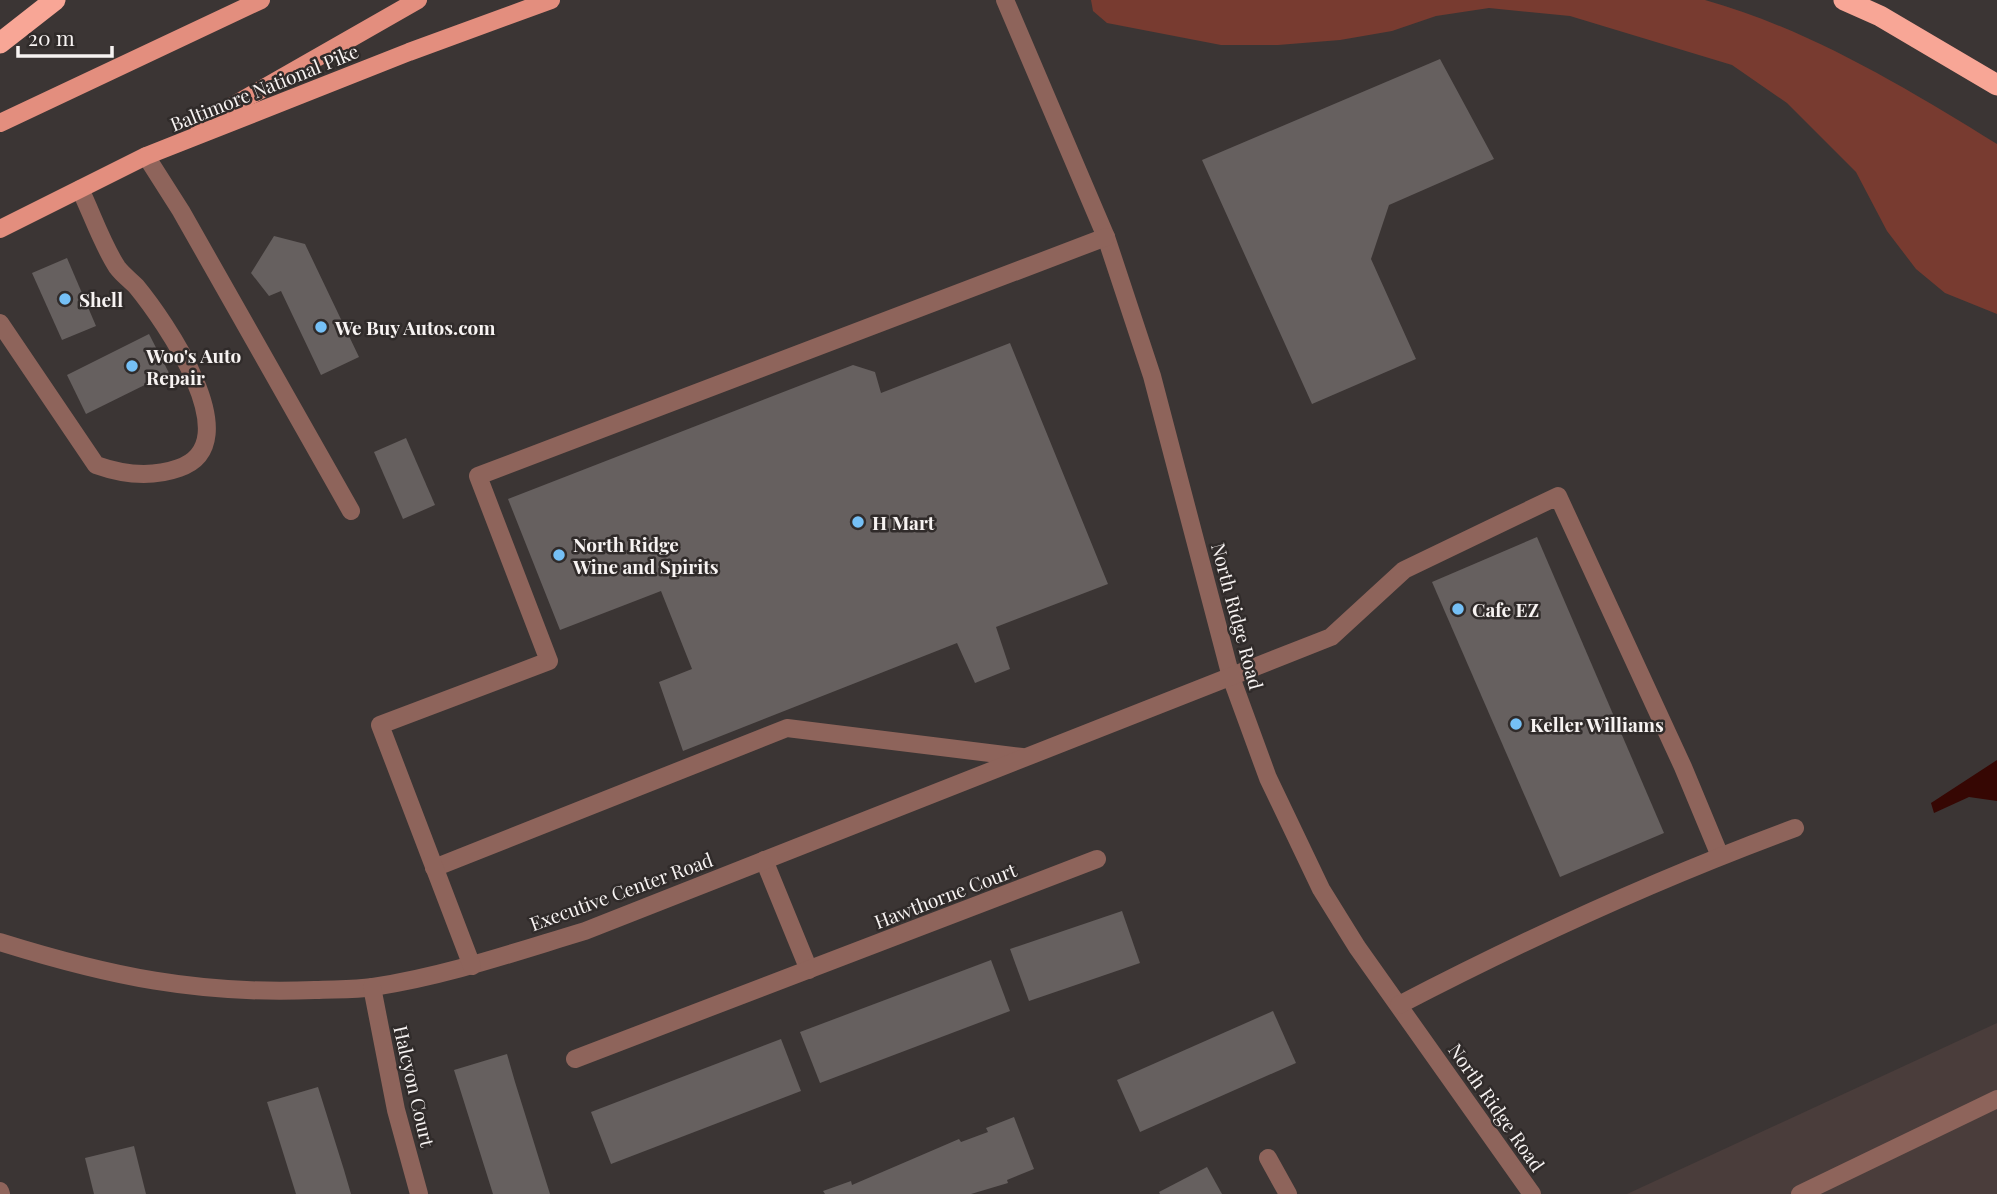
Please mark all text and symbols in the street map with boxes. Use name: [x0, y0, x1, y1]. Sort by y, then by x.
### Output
scale bar: [18, 14, 112, 58]
text: 20 m: [28, 23, 75, 51]
street label: Baltimore National Pike: [166, 37, 362, 137]
place label: Shell: [79, 286, 123, 312]
marker: Shell: [57, 291, 73, 307]
place label: We Buy Autos.com: [334, 314, 496, 340]
marker: We Buy Autos.com: [313, 319, 329, 335]
place label: Woo's Auto Repair: [145, 342, 242, 390]
marker: Woo's Auto Repair: [124, 358, 140, 374]
place label: H Mart: [872, 509, 935, 535]
marker: H Mart: [850, 514, 866, 530]
place label: North Ridge Wine and Spirits: [572, 531, 719, 579]
street label: North Ridge Road: [1206, 540, 1270, 692]
marker: North Ridge Wine and Spirits: [551, 547, 567, 563]
place label: Cafe EZ: [1472, 596, 1539, 622]
marker: Cafe EZ: [1450, 601, 1466, 617]
place label: Keller Williams: [1530, 711, 1664, 737]
marker: Keller Williams: [1508, 716, 1524, 732]
street label: Executive Center Road: [526, 846, 716, 936]
street label: Hawthorne Court: [870, 856, 1020, 934]
street label: Halcyon Court: [388, 1023, 442, 1150]
street label: North Ridge Road: [1443, 1038, 1551, 1176]

